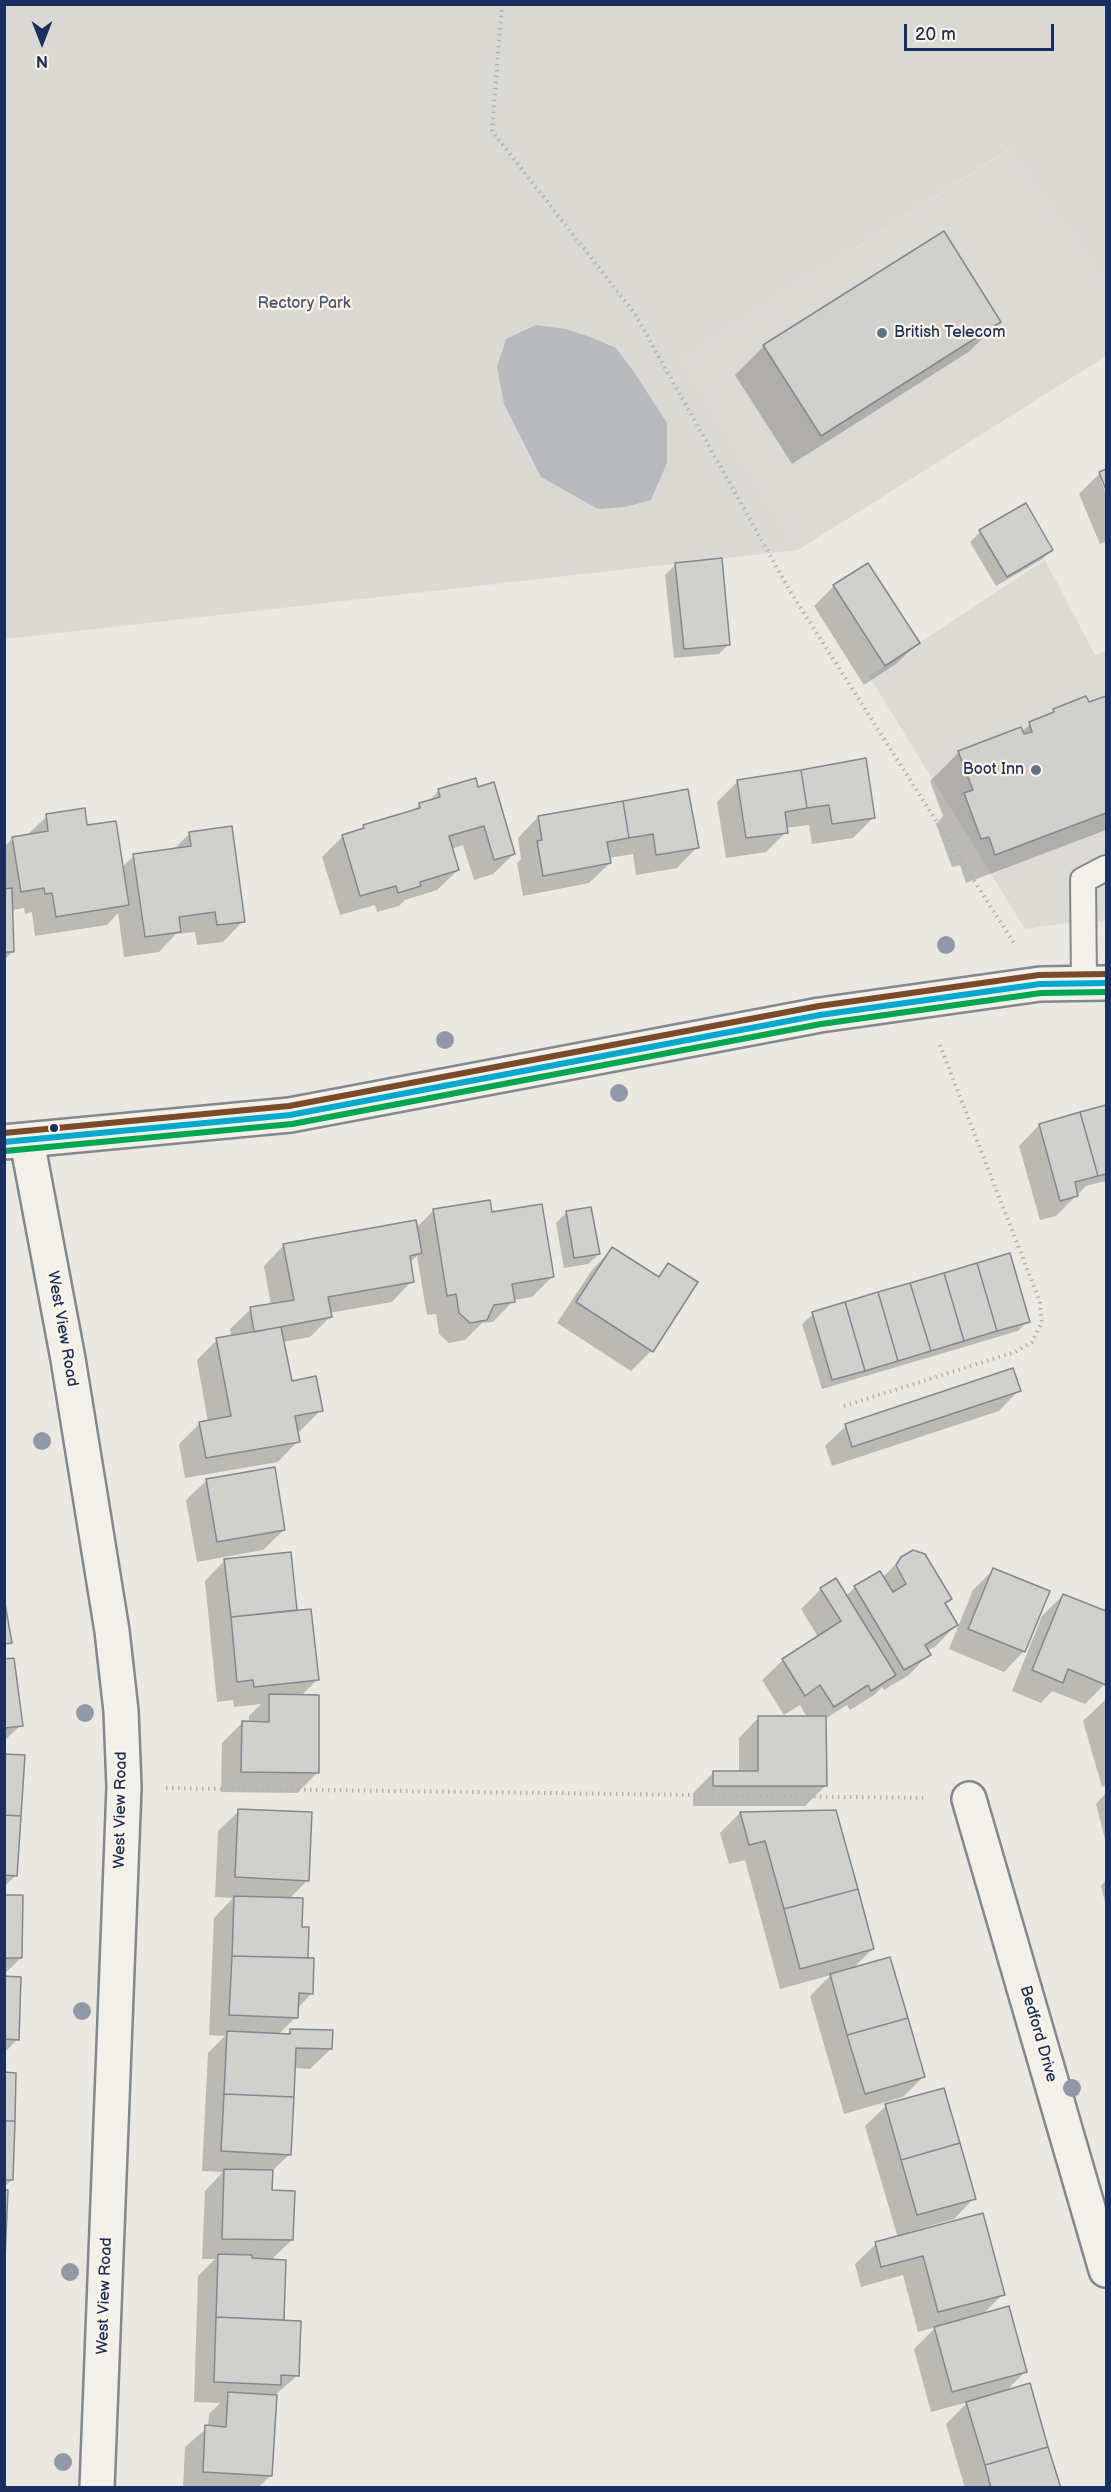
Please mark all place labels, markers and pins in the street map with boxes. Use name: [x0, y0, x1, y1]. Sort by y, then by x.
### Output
place label: British Telecom: [894, 323, 1005, 343]
marker: British Telecom: [875, 326, 889, 340]
place label: Boot Inn: [963, 760, 1024, 780]
marker: Boot Inn: [1029, 763, 1043, 777]
unlabelled marker: [48, 1122, 60, 1134]

